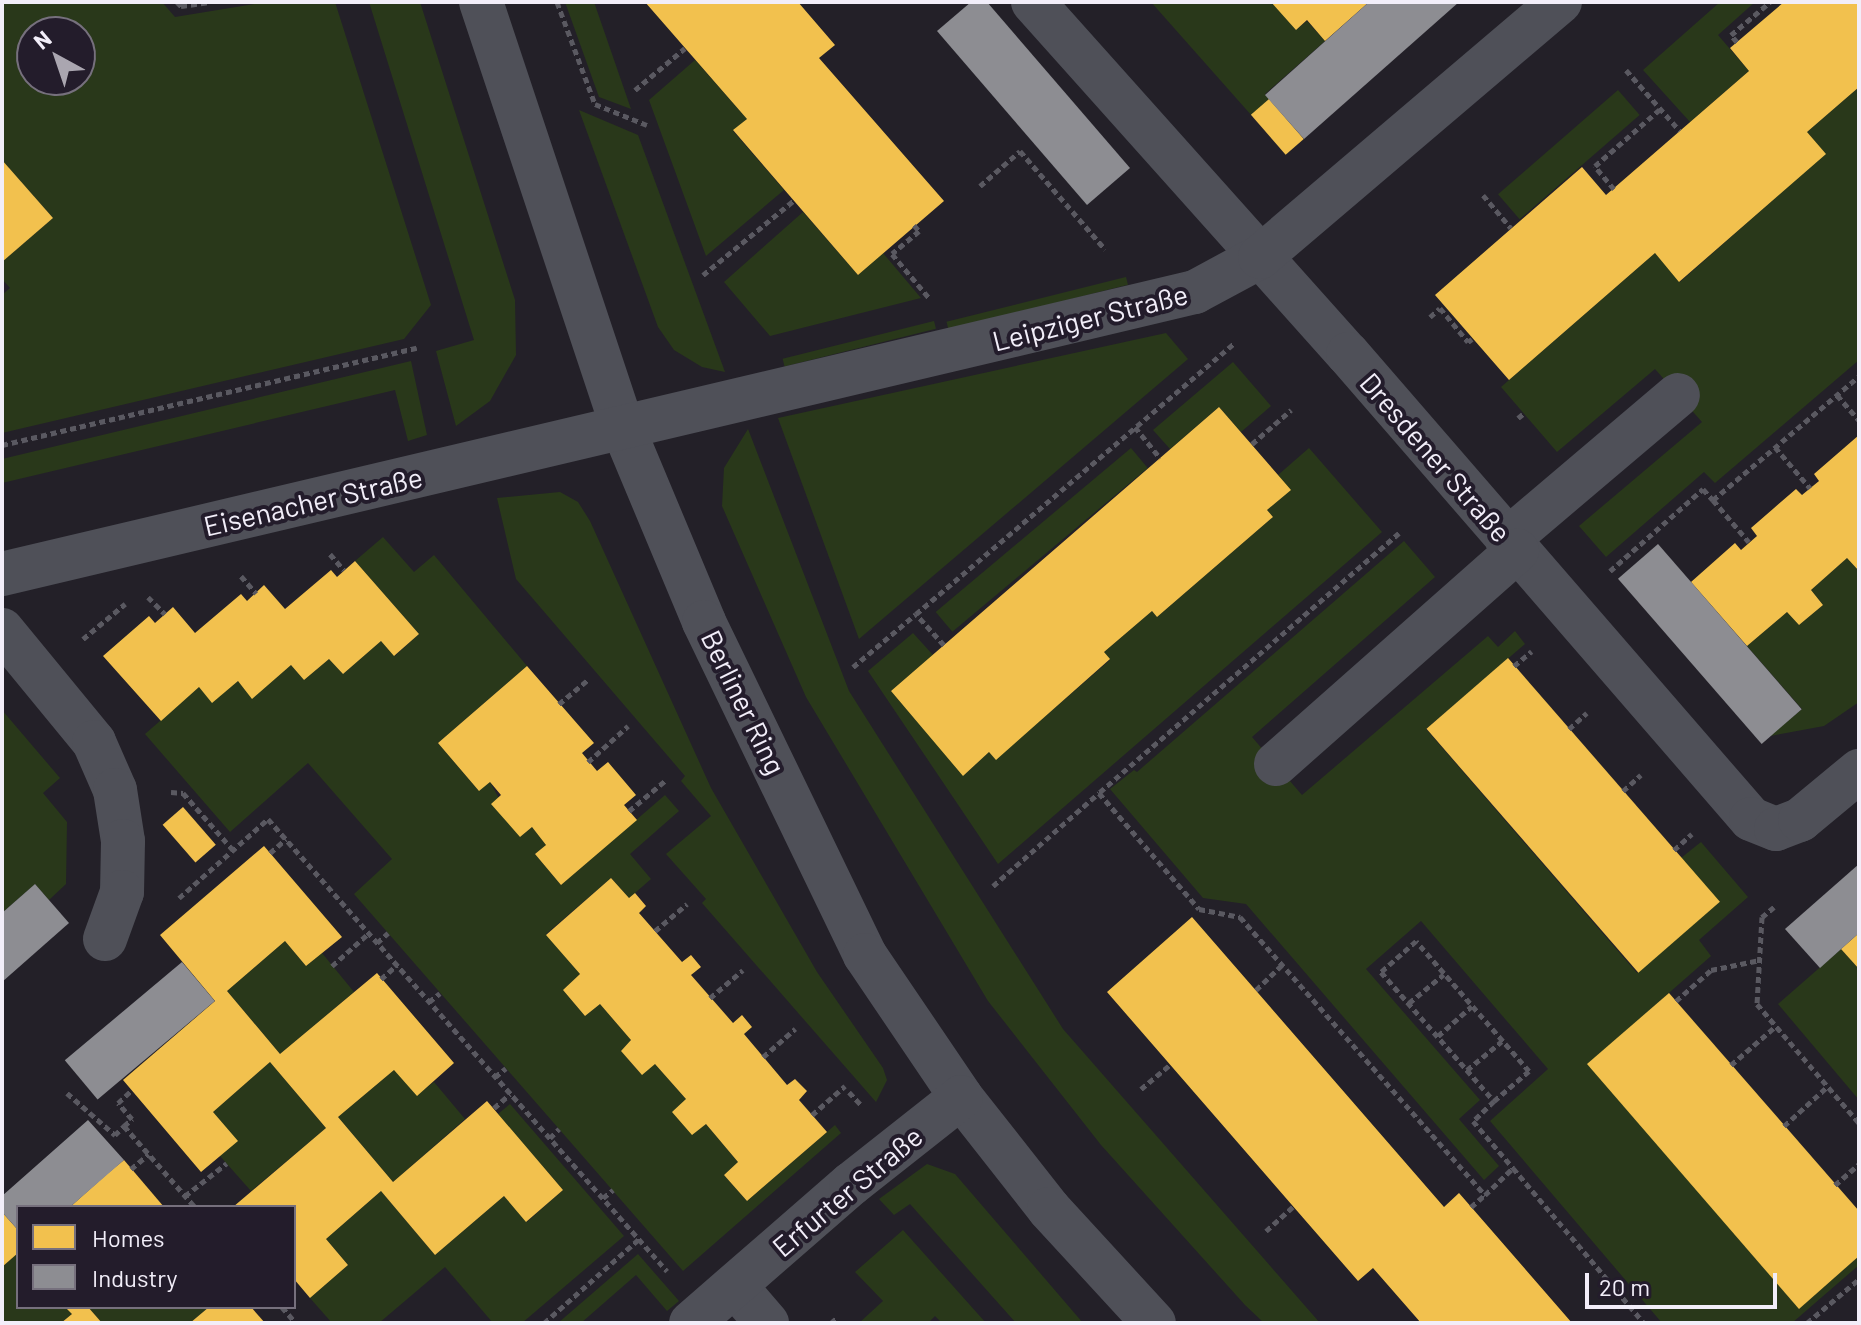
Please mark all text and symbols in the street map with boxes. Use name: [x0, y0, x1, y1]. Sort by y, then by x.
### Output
north arrow: [16, 16, 96, 96]
text: N: [28, 24, 56, 54]
street label: Leipziger Straße: [989, 276, 1191, 358]
street label: Dresdener Straße: [1354, 366, 1518, 548]
street label: Eisenacher Straße: [200, 459, 426, 543]
street label: Berliner Ring: [695, 624, 793, 780]
street label: Erfurter Straße: [765, 1119, 929, 1263]
legend: [16, 1205, 296, 1309]
text: Homes: [92, 1223, 165, 1252]
scale bar: [1589, 1257, 1781, 1307]
text: Industry: [92, 1263, 178, 1292]
text: 20 m: [1599, 1272, 1650, 1301]

